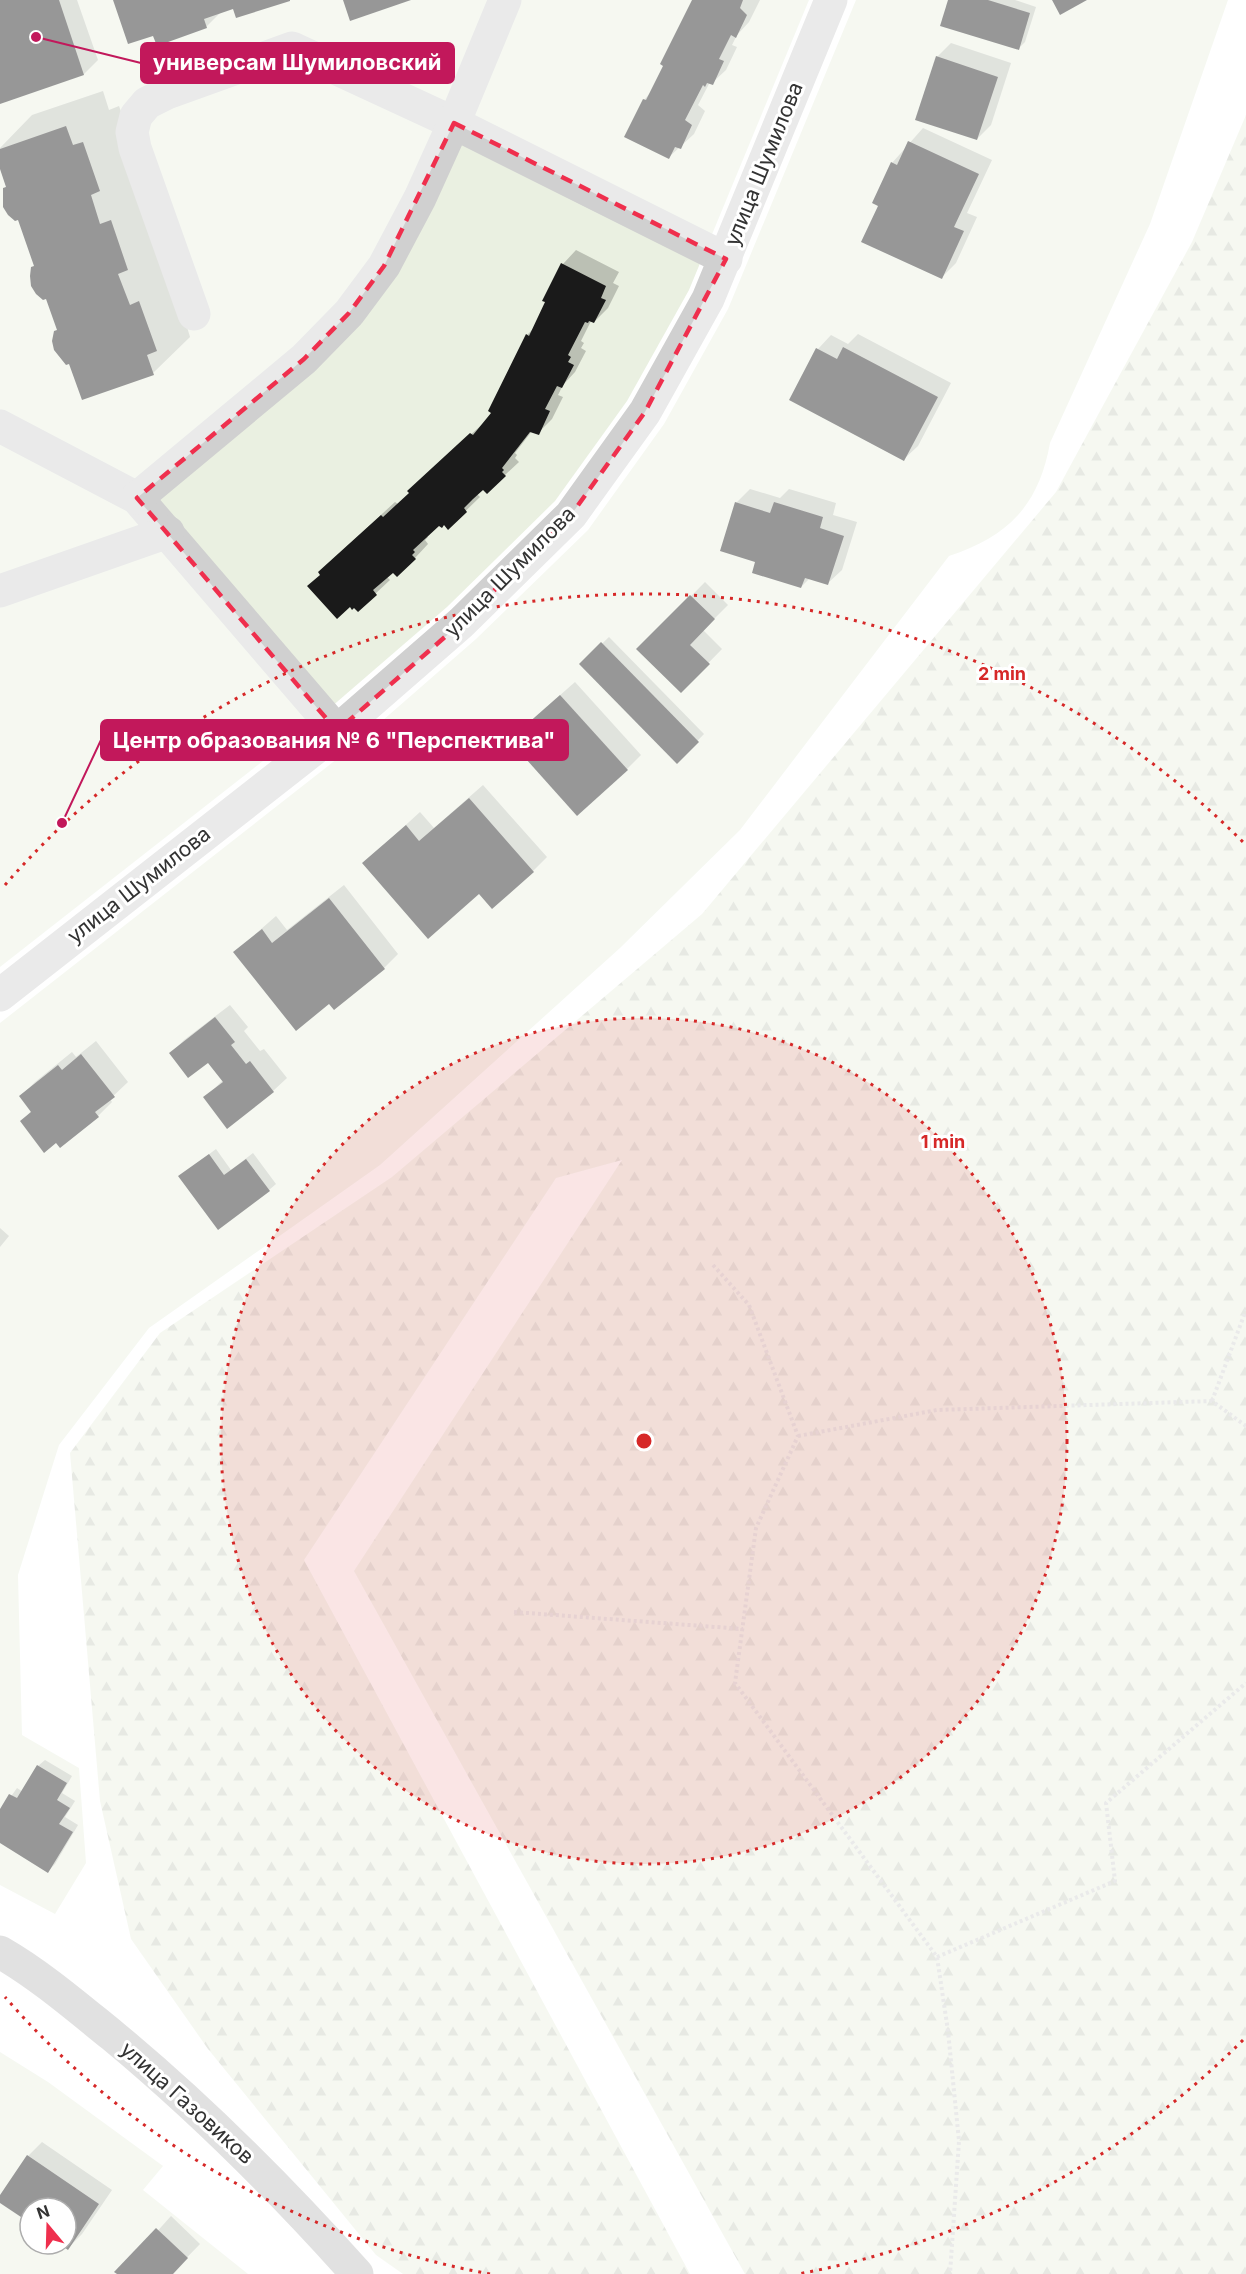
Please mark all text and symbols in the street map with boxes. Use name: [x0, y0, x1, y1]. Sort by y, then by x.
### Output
callout: универсам Шумиловский: [141, 43, 454, 83]
text: универсам Шумиловский: [153, 49, 441, 75]
street label: улица Шумилова: [719, 78, 808, 249]
street label: улица Шумилова: [439, 501, 580, 642]
text: 2 min: [978, 663, 1026, 684]
callout: Центр образования № 6 "Перспектива": [101, 720, 568, 760]
text: Центр образования № 6 "Перспектива": [113, 727, 555, 753]
street label: улица Шумилова: [62, 821, 215, 948]
text: 1 min: [921, 1131, 965, 1152]
centre of rings: [634, 1431, 654, 1451]
street label: улица Газовиков: [116, 2036, 259, 2169]
north arrow: [18, 2196, 78, 2256]
text: N: [34, 2200, 52, 2223]

